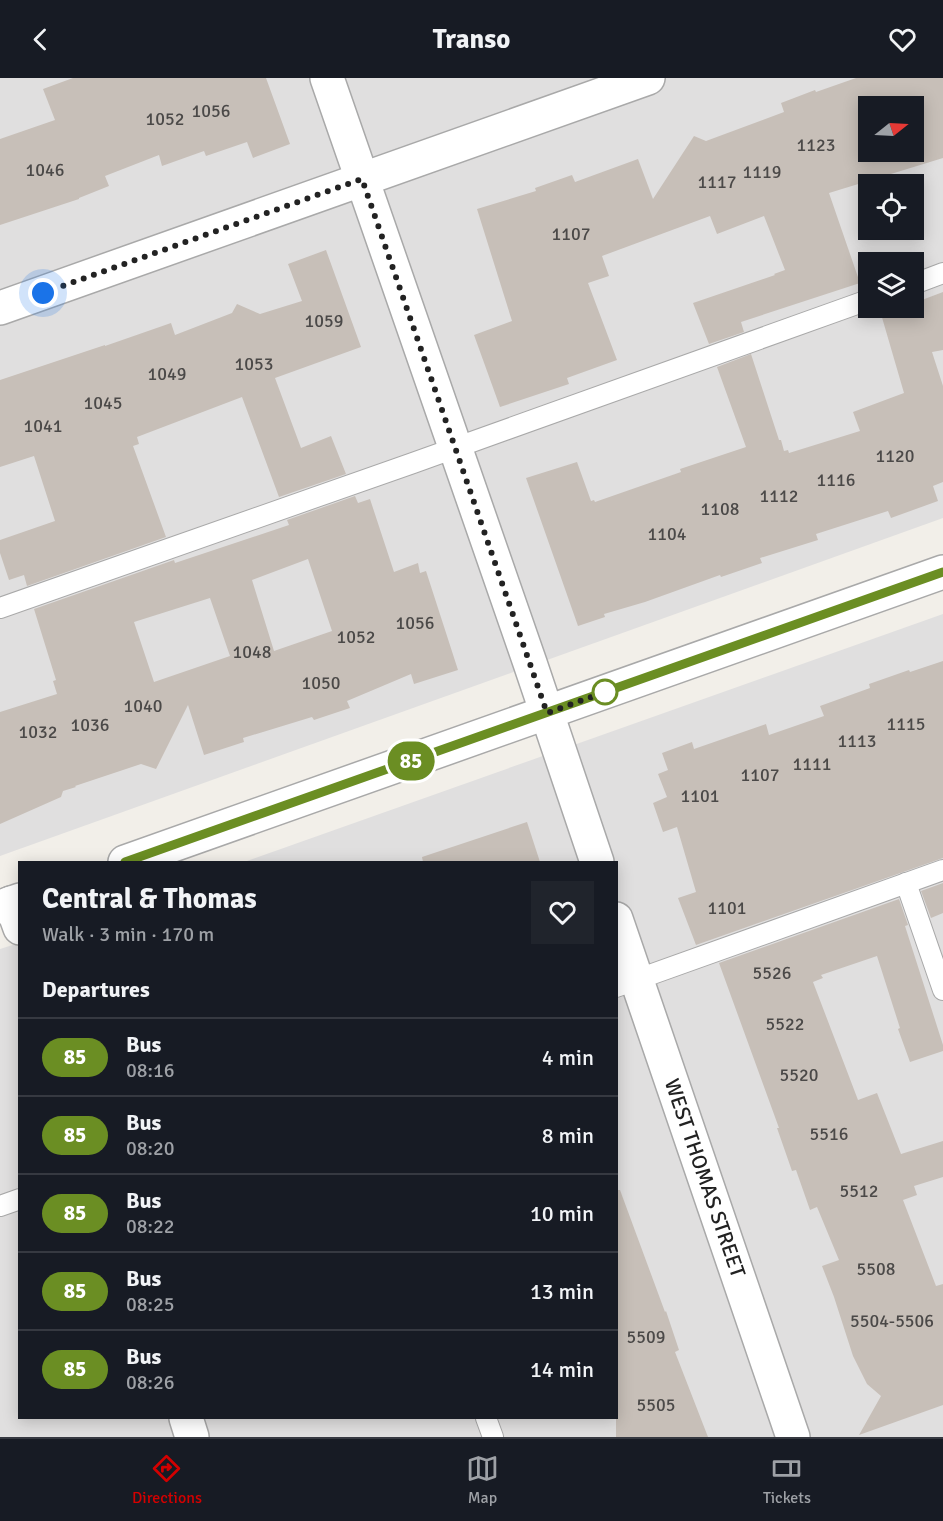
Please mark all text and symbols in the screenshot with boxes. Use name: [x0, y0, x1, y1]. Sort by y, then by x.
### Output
icon: back: [24, 23, 57, 56]
text: Transo: [433, 23, 510, 56]
icon: heart: [886, 23, 919, 56]
north arrow: [858, 96, 924, 162]
map controls: [858, 96, 924, 318]
house number: 1056: [192, 100, 230, 122]
house number: 1052: [146, 108, 184, 130]
house number: 1123: [797, 134, 835, 156]
house number: 1046: [26, 159, 64, 181]
house number: 1119: [743, 161, 781, 183]
house number: 1117: [698, 171, 736, 193]
button: locate: [858, 174, 924, 240]
house number: 1107: [552, 223, 590, 245]
button: layers: [858, 252, 924, 318]
your location: [28, 278, 58, 308]
house number: 1059: [305, 310, 343, 332]
house number: 1053: [235, 353, 273, 375]
house number: 1049: [148, 363, 186, 385]
house number: 1045: [84, 392, 122, 414]
house number: 1041: [24, 415, 62, 437]
house number: 1120: [876, 445, 914, 467]
house number: 1116: [817, 469, 855, 491]
house number: 1112: [760, 485, 798, 507]
house number: 1108: [701, 498, 739, 520]
house number: 1104: [648, 523, 687, 545]
house number: 1056: [396, 612, 434, 634]
house number: 1052: [337, 626, 375, 648]
house number: 1048: [233, 641, 271, 663]
house number: 1050: [302, 672, 340, 694]
unlabelled marker: [592, 679, 618, 705]
house number: 1040: [124, 695, 162, 717]
house number: 1115: [887, 713, 925, 735]
house number: 1036: [71, 714, 109, 736]
house number: 1032: [19, 721, 57, 743]
house number: 1113: [838, 730, 876, 752]
line badge: 85: [384, 742, 438, 780]
text: 85: [400, 748, 422, 774]
house number: 1111: [793, 753, 831, 775]
house number: 1107: [741, 764, 779, 786]
house number: 1101: [681, 785, 719, 807]
button: heart: [531, 881, 594, 944]
text: Central & Thomas: [42, 882, 257, 916]
house number: 1101: [708, 897, 746, 919]
text: Walk · 3 min · 170 m: [42, 922, 214, 947]
house number: 5526: [753, 962, 791, 984]
text: Departures: [42, 976, 150, 1003]
house number: 5522: [766, 1013, 804, 1035]
text: Bus: [126, 1031, 161, 1058]
text: 85: [64, 1044, 86, 1070]
text: 4 min: [542, 1044, 594, 1071]
text: 08:16: [126, 1058, 175, 1083]
house number: 5520: [780, 1064, 818, 1086]
street label: WEST THOMAS STREET: [659, 1075, 751, 1281]
text: Bus: [126, 1109, 161, 1136]
text: 85: [64, 1122, 86, 1148]
text: 8 min: [542, 1122, 594, 1149]
house number: 5516: [810, 1123, 848, 1145]
text: 08:20: [126, 1136, 175, 1161]
house number: 5512: [840, 1180, 878, 1202]
text: Bus: [126, 1187, 161, 1214]
text: 85: [64, 1200, 86, 1226]
text: 10 min: [530, 1200, 594, 1227]
text: 08:22: [126, 1214, 175, 1239]
house number: 5508: [857, 1258, 895, 1280]
text: Bus: [126, 1265, 161, 1292]
text: 85: [64, 1278, 86, 1304]
text: 13 min: [530, 1278, 594, 1305]
text: 08:25: [126, 1292, 175, 1317]
house number: 5504-5506: [850, 1310, 934, 1332]
house number: 5509: [627, 1326, 665, 1348]
text: Bus: [126, 1343, 161, 1370]
text: 85: [64, 1356, 86, 1382]
text: 14 min: [530, 1356, 594, 1383]
text: 08:26: [126, 1370, 175, 1395]
house number: 5505: [637, 1394, 675, 1416]
tab: Directions: [132, 1452, 202, 1508]
tab: Map: [466, 1452, 499, 1508]
tab: Tickets: [763, 1452, 811, 1508]

